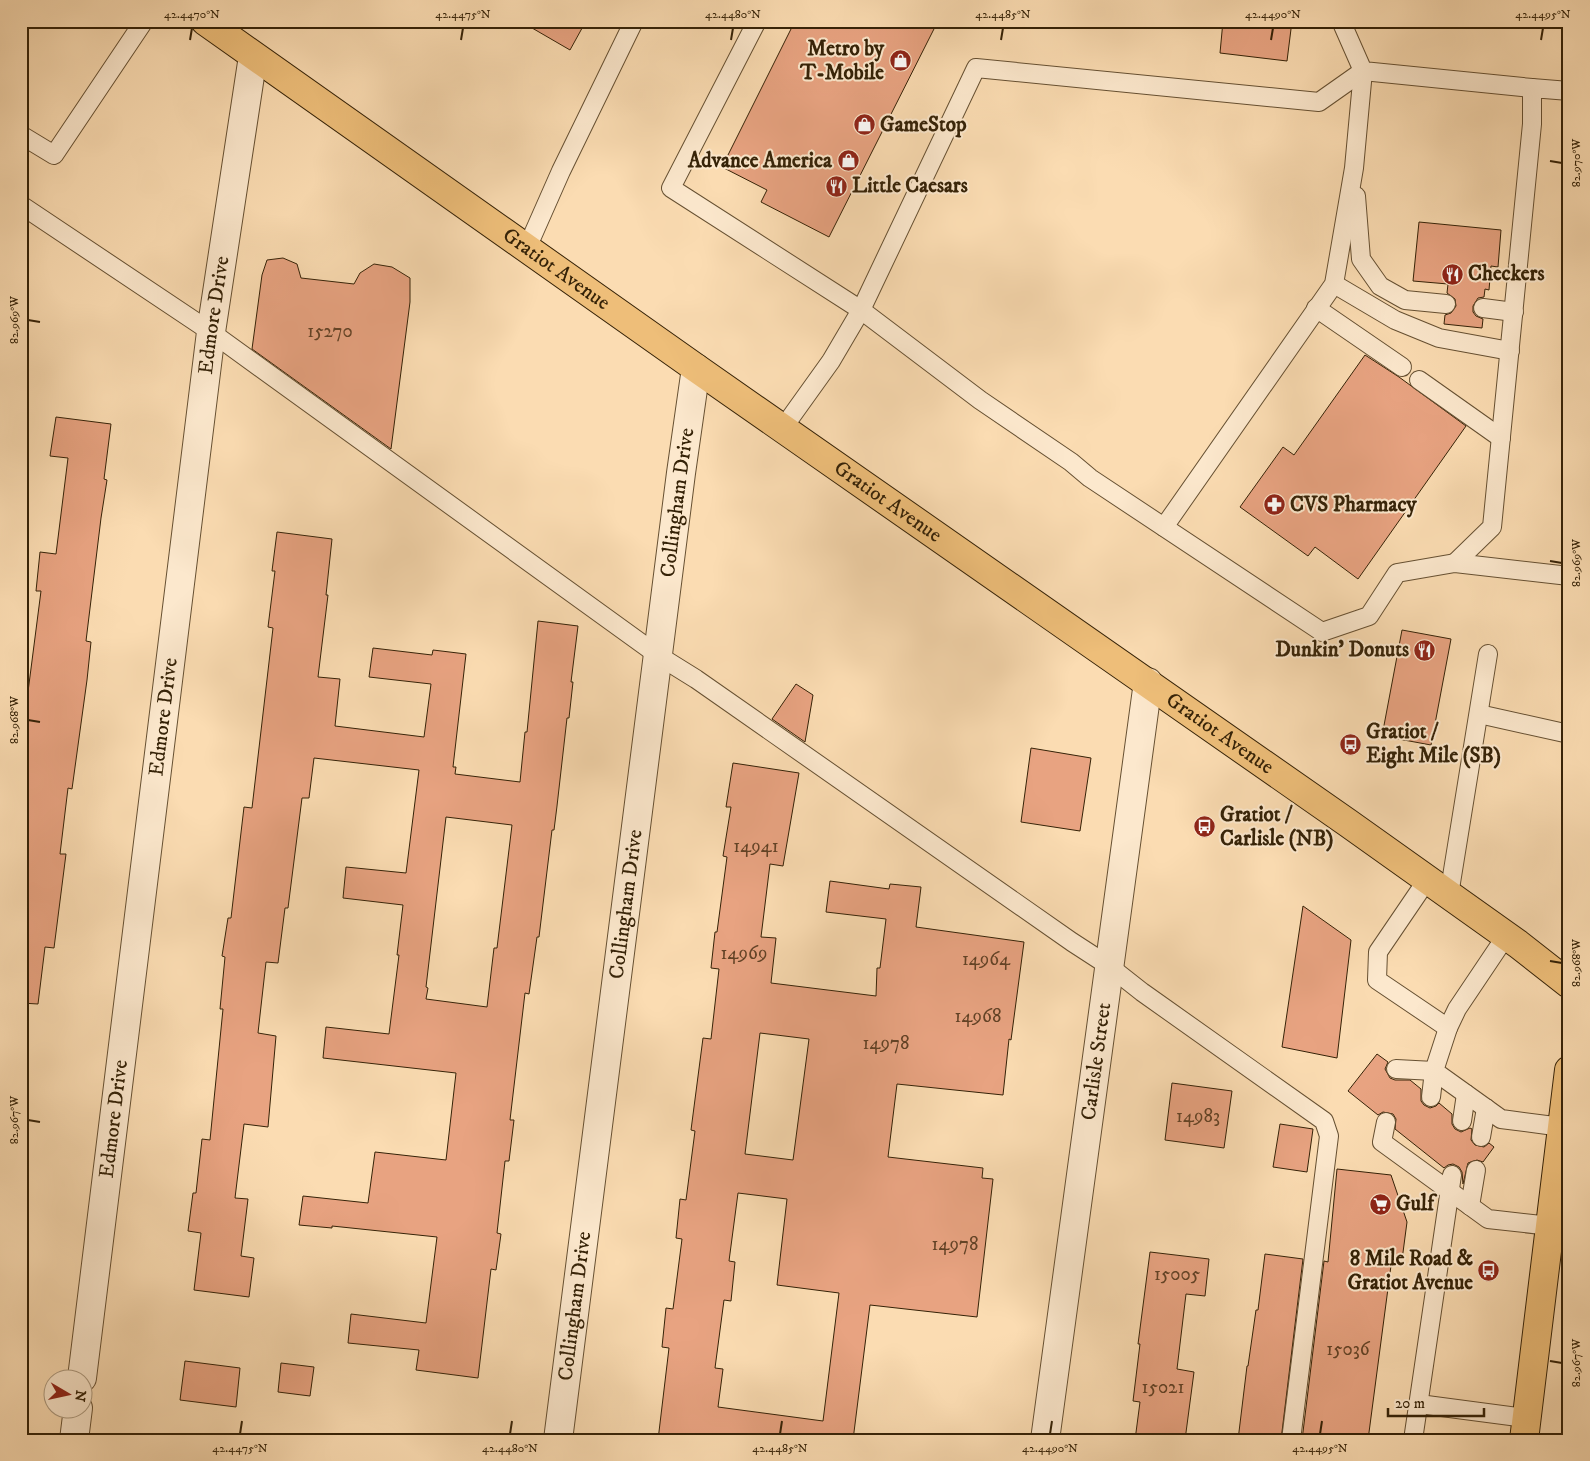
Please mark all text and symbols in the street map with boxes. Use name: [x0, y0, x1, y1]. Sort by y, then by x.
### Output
text: 42.4470°N: [164, 7, 220, 22]
text: 42.4475°N: [435, 7, 491, 22]
text: 42.4480°N: [705, 7, 761, 22]
text: 42.4485°N: [975, 7, 1031, 22]
text: 42.4490°N: [1245, 7, 1301, 22]
text: 42.4495°N: [1515, 7, 1571, 22]
place label: Metro by T-Mobile: [799, 36, 885, 86]
shop icon: Metro by T-Mobile: [888, 49, 912, 73]
place label: GameStop: [880, 112, 967, 138]
shop icon: GameStop: [852, 113, 876, 137]
text: 82.970°W: [1569, 138, 1584, 187]
place label: Advance America: [687, 148, 833, 174]
shop icon: Advance America: [836, 149, 860, 173]
place label: Little Caesars: [852, 173, 968, 199]
restaurant icon: Little Caesars: [824, 174, 848, 198]
street label: Gratiot Avenue: [497, 222, 615, 316]
street label: Edmore Drive: [193, 254, 235, 376]
place label: Checkers: [1468, 261, 1544, 287]
restaurant icon: Checkers: [1440, 262, 1464, 286]
text: 82.969°W: [7, 295, 22, 344]
house number: 15270: [307, 320, 353, 343]
street label: Collingham Drive: [655, 426, 700, 579]
street label: Gratiot Avenue: [829, 455, 947, 549]
place label: CVS Pharmacy: [1290, 492, 1417, 518]
pharmacy icon: CVS Pharmacy: [1262, 493, 1286, 517]
text: 82.969°W: [1569, 538, 1584, 587]
place label: Dunkin' Donuts: [1275, 637, 1409, 663]
restaurant icon: Dunkin' Donuts: [1413, 638, 1437, 662]
street label: Edmore Drive: [143, 656, 184, 778]
street label: Gratiot Avenue: [1161, 687, 1279, 780]
text: 82.968°W: [7, 695, 22, 744]
place label: Gratiot / Eight Mile (SB): [1366, 719, 1501, 769]
bus stop icon: Gratiot / Eight Mile (SB): [1338, 732, 1362, 756]
place label: Gratiot / Carlisle (NB): [1220, 802, 1333, 852]
bus stop icon: Gratiot / Carlisle (NB): [1192, 815, 1216, 839]
street label: Collingham Drive: [604, 828, 649, 981]
house number: 14941: [733, 835, 779, 858]
text: 82.968°W: [1569, 938, 1584, 987]
house number: 14969: [721, 942, 767, 965]
house number: 14964: [962, 948, 1011, 971]
street label: Carlisle Street: [1076, 1001, 1117, 1122]
house number: 14968: [955, 1005, 1001, 1028]
house number: 14978: [863, 1032, 909, 1055]
street label: Edmore Drive: [94, 1058, 134, 1180]
text: 82.967°W: [7, 1095, 22, 1144]
house number: 14983: [1176, 1105, 1220, 1128]
place label: Gulf: [1396, 1191, 1437, 1217]
supermarket icon: Gulf: [1368, 1192, 1392, 1216]
street label: Collingham Drive: [553, 1230, 597, 1382]
house number: 14978: [932, 1233, 978, 1256]
place label: 8 Mile Road & Gratiot Avenue: [1347, 1246, 1473, 1296]
bus stop icon: 8 Mile Road & Gratiot Avenue: [1477, 1259, 1501, 1283]
house number: 15005: [1154, 1263, 1201, 1286]
house number: 15036: [1326, 1338, 1371, 1361]
text: 82.967°W: [1569, 1338, 1584, 1387]
north arrow: [42, 1368, 92, 1418]
house number: 15021: [1142, 1376, 1184, 1399]
scale bar: [1388, 1386, 1484, 1418]
text: N: [70, 1389, 90, 1403]
text: 20 m: [1395, 1394, 1425, 1413]
text: 42.4475°N: [212, 1441, 268, 1456]
text: 42.4480°N: [482, 1441, 538, 1456]
text: 42.4485°N: [752, 1441, 808, 1456]
text: 42.4490°N: [1022, 1441, 1078, 1456]
text: 42.4495°N: [1292, 1441, 1348, 1456]

